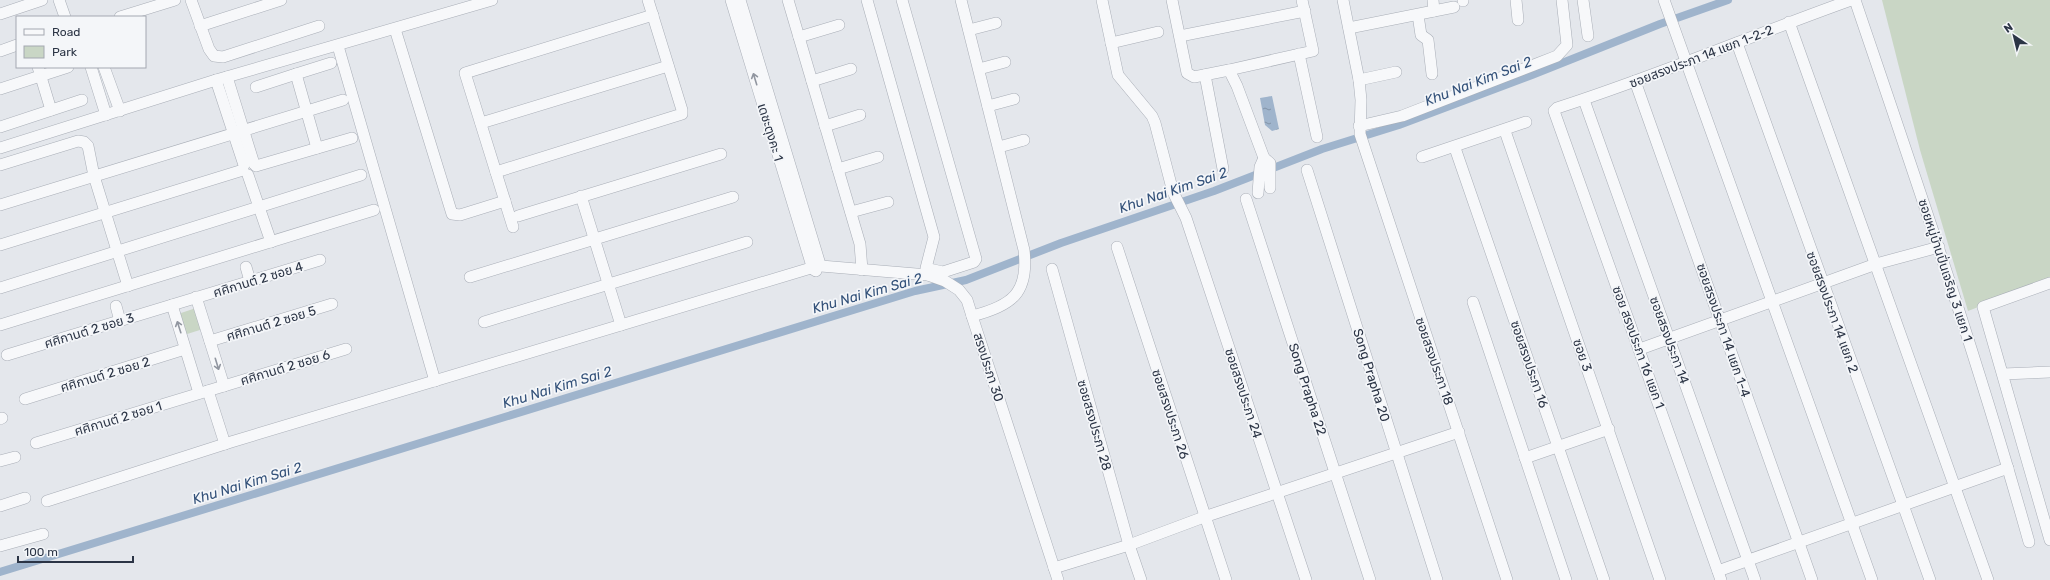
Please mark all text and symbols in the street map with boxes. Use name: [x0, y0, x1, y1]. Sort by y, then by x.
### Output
legend: [16, 16, 146, 68]
north arrow: [1994, 16, 2034, 56]
text: N: [2002, 21, 2016, 36]
street label: ซอยสรงประภา 14 แยก 1-2-2: [1627, 22, 1775, 91]
text: Road: [52, 25, 80, 39]
text: Park: [52, 45, 78, 59]
water label: Khu Nai Kim Sai 2: [1422, 53, 1535, 110]
one-way arrow: [751, 72, 758, 85]
street label: เดชะตุงคะ 1: [755, 101, 786, 163]
water label: Khu Nai Kim Sai 2: [1117, 164, 1230, 217]
street label: ซอยหมู่บ้านปิ่นเจริญ 3 แยก 1: [1915, 197, 1977, 343]
street label: ซอยสรงประภา 14 แยก 2: [1804, 249, 1862, 375]
street label: ศศิกานต์ 2 ซอย 4: [211, 259, 305, 300]
street label: ซอยสรงประภา 14 แยก 1-4: [1694, 261, 1753, 399]
water label: Khu Nai Kim Sai 2: [810, 269, 925, 317]
street label: ซอย สรงประภา 16 แยก 1: [1609, 284, 1668, 410]
street label: ซอยสรงประภา 14: [1647, 295, 1692, 386]
street label: ศศิกานต์ 2 ซอย 5: [225, 303, 318, 344]
street label: ศศิกานต์ 2 ซอย 3: [42, 310, 136, 351]
street label: ซอยสรงประภา 18: [1412, 315, 1457, 407]
street label: ซอยสรงประภา 16: [1508, 318, 1552, 410]
one-way arrow: [174, 321, 182, 333]
street label: Song Prapha 20: [1349, 327, 1393, 424]
street label: สรงประภา 30: [970, 331, 1007, 404]
street label: ซอย 3: [1570, 337, 1595, 374]
street label: Song Prapha 22: [1285, 341, 1329, 437]
street label: ซอยสรงประภา 24: [1222, 346, 1265, 440]
street label: ศศิกานต์ 2 ซอย 6: [238, 347, 332, 388]
street label: ศศิกานต์ 2 ซอย 2: [59, 354, 152, 395]
one-way arrow: [214, 357, 221, 370]
water label: Khu Nai Kim Sai 2: [501, 363, 615, 412]
street label: ซอยสรงประภา 26: [1149, 367, 1192, 461]
street label: ซอยสรงประภา 28: [1074, 378, 1115, 472]
street label: ศศิกานต์ 2 ซอย 1: [73, 398, 164, 439]
water label: Khu Nai Kim Sai 2: [191, 459, 305, 508]
scale bar: [18, 538, 133, 564]
text: 100 m: [24, 545, 58, 559]

